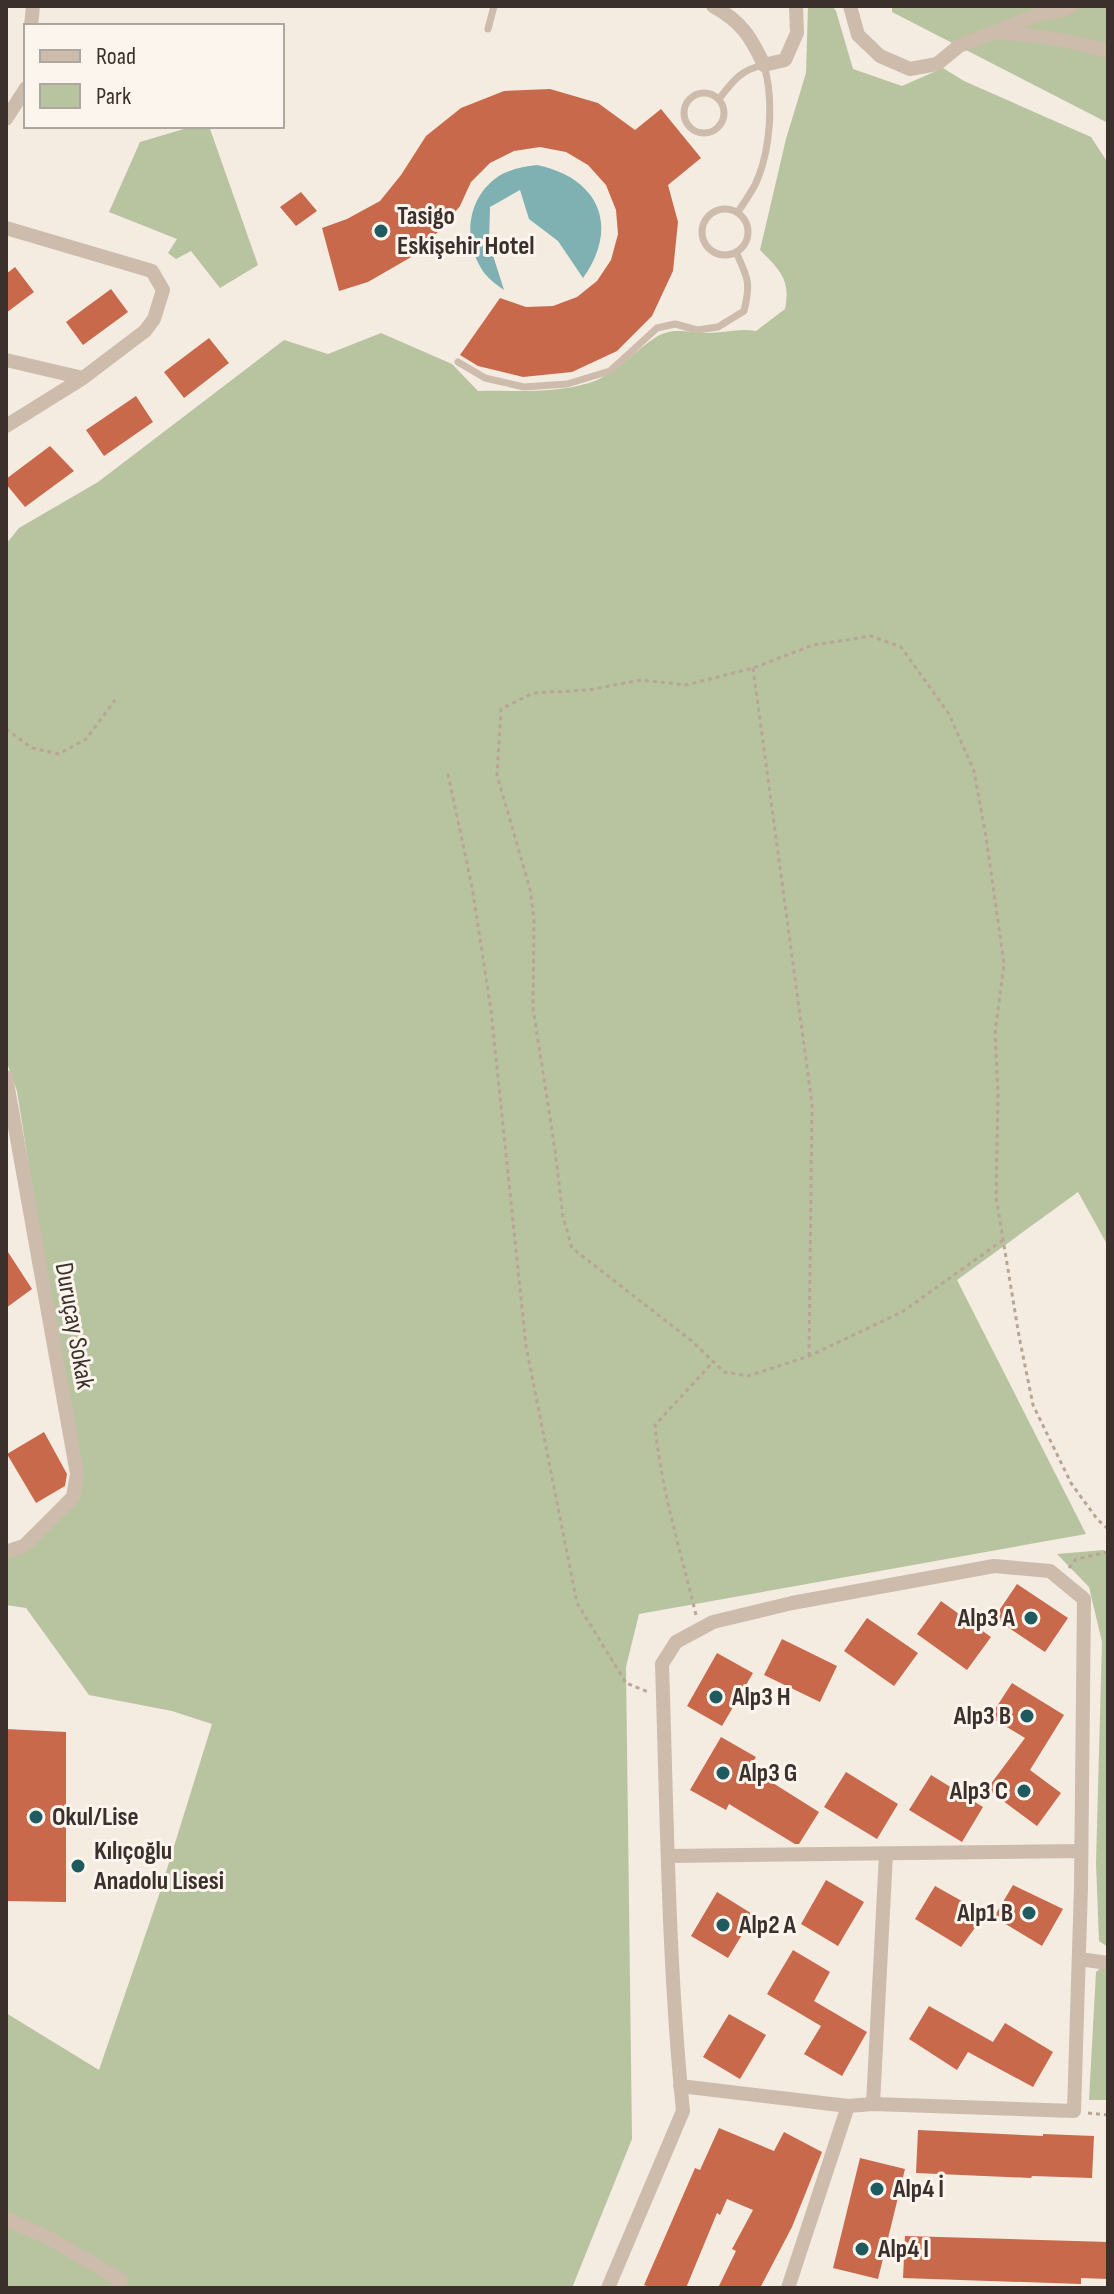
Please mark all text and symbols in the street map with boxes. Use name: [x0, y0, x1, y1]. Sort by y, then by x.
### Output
legend: [24, 24, 284, 128]
text: Road: [96, 42, 136, 71]
text: Park: [96, 82, 131, 111]
place label: Tasigo Eskişehir Hotel: [397, 201, 535, 262]
marker: Tasigo Eskişehir Hotel: [372, 222, 390, 240]
street label: Duruçay Sokak: [48, 1260, 100, 1392]
place label: Alp3 A: [957, 1603, 1016, 1634]
marker: Alp3 A: [1022, 1609, 1040, 1627]
place label: Alp3 H: [731, 1682, 791, 1713]
marker: Alp3 H: [707, 1688, 725, 1706]
place label: Alp3 B: [953, 1701, 1011, 1732]
marker: Alp3 B: [1018, 1707, 1036, 1725]
place label: Alp3 G: [738, 1758, 797, 1789]
marker: Alp3 G: [714, 1764, 732, 1782]
place label: Alp3 C: [949, 1776, 1008, 1807]
marker: Alp3 C: [1015, 1782, 1033, 1800]
place label: Okul/Lise: [52, 1802, 139, 1833]
marker: Okul/Lise: [27, 1808, 45, 1826]
place label: Kılıçoğlu Anadolu Lisesi: [93, 1836, 224, 1897]
marker: Kılıçoğlu Anadolu Lisesi: [69, 1857, 87, 1875]
place label: Alp1 B: [956, 1898, 1013, 1929]
marker: Alp1 B: [1020, 1904, 1038, 1922]
place label: Alp2 A: [738, 1910, 797, 1941]
marker: Alp2 A: [714, 1916, 732, 1934]
place label: Alp4 İ: [892, 2174, 944, 2205]
marker: Alp4 İ: [868, 2180, 886, 2198]
place label: Alp4 I: [877, 2234, 929, 2265]
marker: Alp4 I: [853, 2240, 871, 2258]

